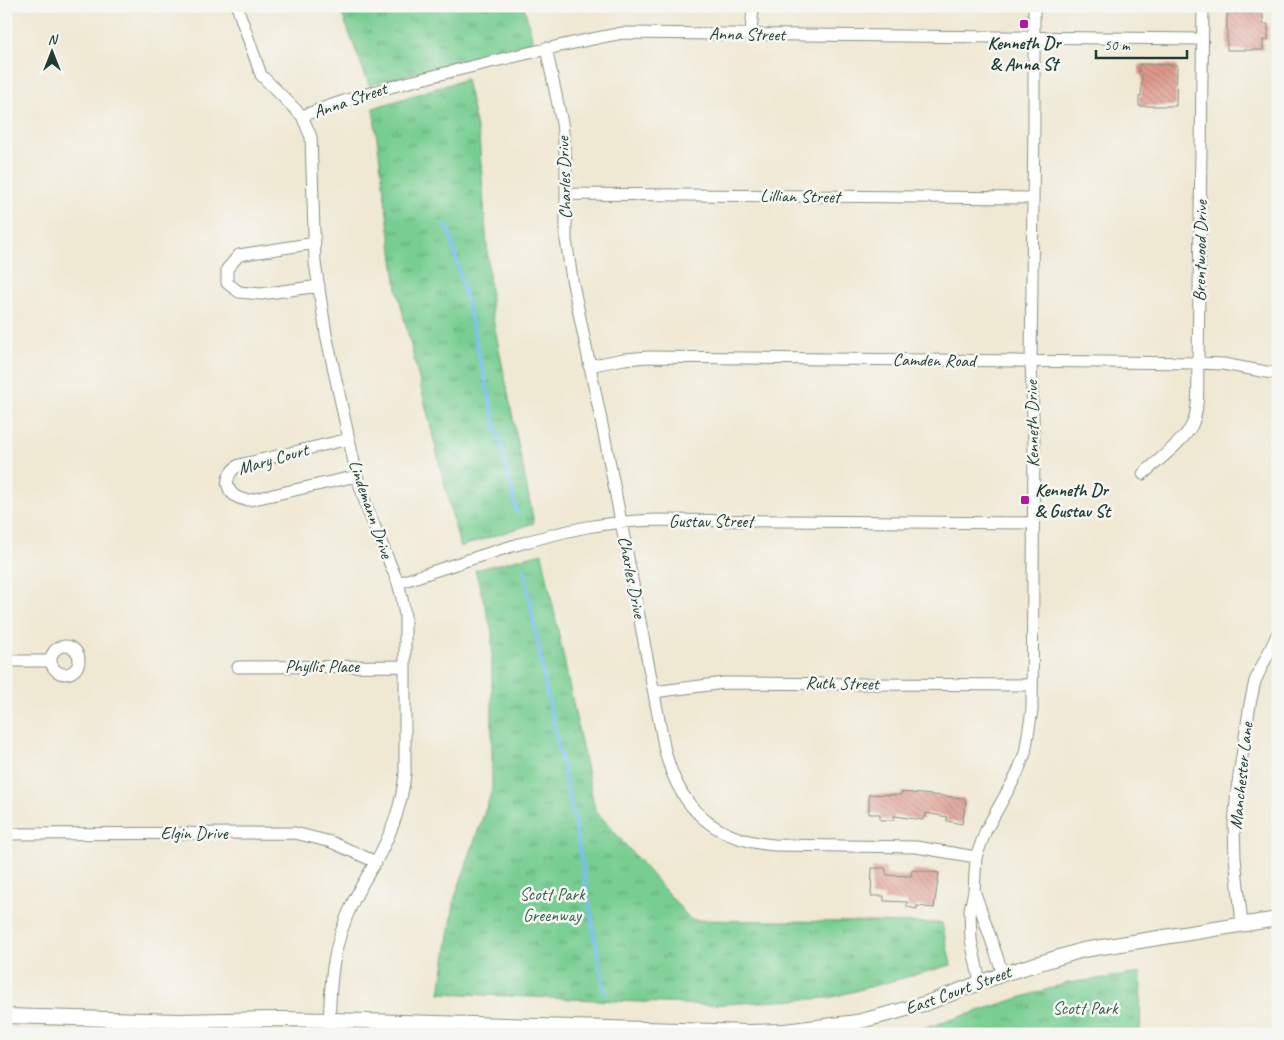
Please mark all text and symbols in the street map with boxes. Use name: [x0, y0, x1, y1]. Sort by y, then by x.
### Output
marker: Kenneth Dr & Anna St: [1018, 18, 1030, 30]
street label: Anna Street: [709, 22, 787, 46]
north arrow: [28, 28, 78, 78]
scale bar: [1096, 28, 1188, 60]
text: N: [48, 31, 59, 48]
place label: Kenneth Dr & Anna St: [988, 32, 1063, 75]
text: 50 m: [1104, 36, 1131, 55]
street label: Anna Street: [310, 77, 391, 123]
street label: Charles Drive: [552, 135, 576, 220]
street label: Lillian Street: [760, 184, 843, 208]
street label: Brentwood Drive: [1188, 199, 1212, 302]
street label: Camden Road: [893, 348, 978, 372]
street label: Kenneth Drive: [1020, 379, 1044, 468]
street label: Mary Court: [235, 438, 313, 479]
street label: Lindemann Drive: [344, 457, 398, 562]
place label: Kenneth Dr & Gustav St: [1035, 479, 1112, 522]
marker: Kenneth Dr & Gustav St: [1019, 494, 1031, 506]
street label: Gustav Street: [669, 510, 756, 532]
street label: Charles Drive: [613, 534, 651, 621]
street label: Phyllis Place: [285, 655, 360, 677]
street label: Ruth Street: [805, 671, 881, 695]
street label: Manchester Lane: [1224, 720, 1258, 831]
street label: Elgin Drive: [160, 822, 229, 844]
park label: Scott Park Greenway: [519, 883, 586, 926]
street label: East Court Street: [902, 960, 1016, 1019]
park label: Scott Park: [1052, 997, 1119, 1019]

